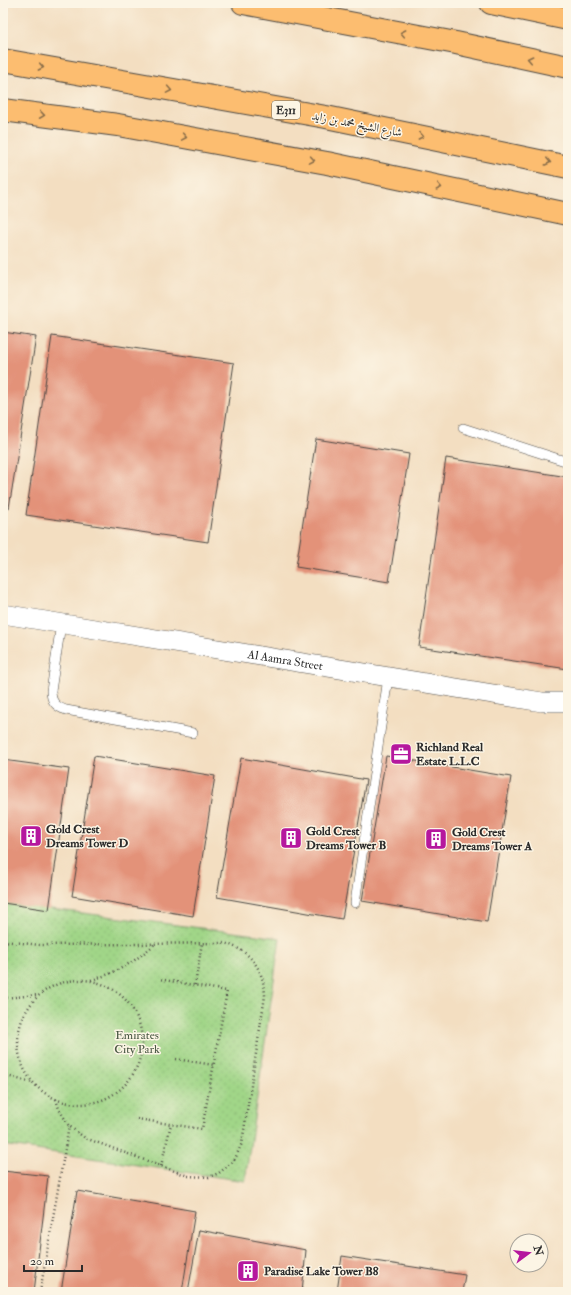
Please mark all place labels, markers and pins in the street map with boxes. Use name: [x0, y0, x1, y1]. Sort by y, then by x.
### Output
place label: Richland Real Estate L.L.C: [416, 740, 484, 769]
office icon: Richland Real Estate L.L.C: [388, 741, 414, 767]
place label: Gold Crest Dreams Tower D: [46, 822, 129, 851]
building icon: Gold Crest Dreams Tower D: [18, 823, 44, 849]
place label: Gold Crest Dreams Tower B: [306, 824, 387, 853]
building icon: Gold Crest Dreams Tower B: [278, 825, 304, 851]
place label: Gold Crest Dreams Tower A: [452, 825, 533, 854]
building icon: Gold Crest Dreams Tower A: [423, 826, 449, 852]
building icon: Paradise Lake Tower B8: [235, 1258, 261, 1284]
place label: Paradise Lake Tower B8: [264, 1264, 379, 1279]

